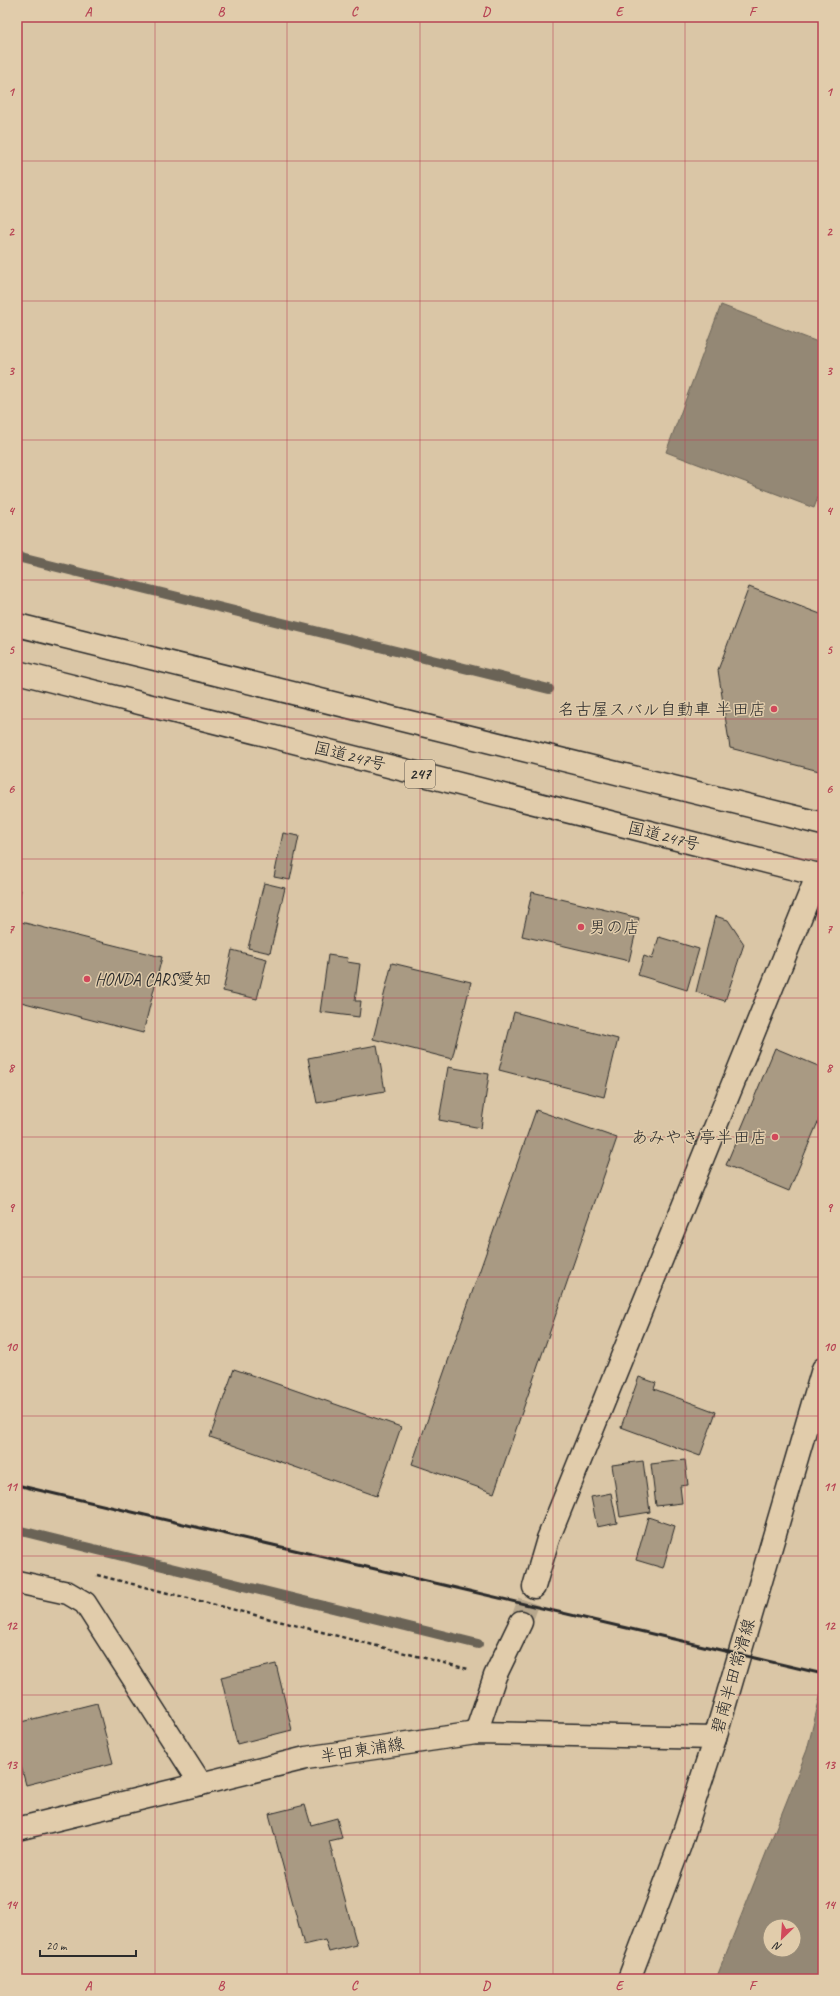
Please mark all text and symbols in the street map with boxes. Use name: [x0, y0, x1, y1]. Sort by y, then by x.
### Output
text: A: [85, 4, 93, 20]
text: B: [218, 4, 226, 20]
text: C: [351, 4, 359, 20]
text: D: [482, 4, 491, 20]
text: E: [616, 4, 625, 20]
text: F: [749, 4, 758, 20]
text: 1: [8, 84, 16, 100]
text: 1: [826, 84, 834, 100]
text: 2: [8, 224, 15, 240]
text: 2: [826, 224, 833, 240]
text: 3: [8, 363, 15, 379]
text: 3: [826, 363, 833, 379]
text: 4: [8, 503, 16, 519]
text: 4: [826, 503, 834, 519]
text: 5: [8, 642, 15, 658]
text: 5: [826, 642, 833, 658]
place label: 名古屋スバル自動車 半田店: [558, 699, 766, 720]
marker: 名古屋スバル自動車 半田店: [769, 704, 779, 714]
street label: 国道247号: [312, 737, 388, 775]
road number: 247: [405, 760, 435, 788]
text: 6: [8, 781, 15, 797]
text: 6: [826, 781, 833, 797]
street label: 国道247号: [626, 817, 702, 855]
place label: 男の店: [589, 917, 640, 938]
text: 7: [8, 921, 15, 937]
text: 7: [826, 921, 833, 937]
marker: 男の店: [576, 922, 586, 932]
place label: HONDA CARS愛知: [95, 969, 211, 990]
marker: HONDA CARS愛知: [82, 974, 92, 984]
text: 8: [8, 1060, 16, 1076]
text: 8: [826, 1060, 834, 1076]
place label: あみやき亭半田店: [631, 1127, 767, 1148]
marker: あみやき亭半田店: [770, 1132, 780, 1142]
text: 9: [8, 1200, 15, 1216]
text: 9: [826, 1200, 833, 1216]
text: 10: [5, 1339, 18, 1355]
text: 10: [823, 1339, 836, 1355]
text: 11: [5, 1479, 19, 1495]
text: 11: [823, 1479, 837, 1495]
street label: 碧南半田常滑線: [707, 1616, 759, 1736]
text: 12: [5, 1618, 18, 1634]
text: 12: [823, 1618, 836, 1634]
street label: 半田東浦線: [318, 1733, 406, 1767]
text: 13: [5, 1757, 18, 1773]
text: 13: [823, 1757, 836, 1773]
text: 14: [5, 1897, 19, 1913]
text: 14: [823, 1897, 837, 1913]
north arrow: [762, 1918, 802, 1958]
scale bar: [40, 1932, 136, 1958]
text: 20 m: [46, 1938, 68, 1954]
text: N: [770, 1938, 784, 1955]
text: A: [85, 1978, 93, 1994]
text: B: [218, 1978, 226, 1994]
text: C: [351, 1978, 359, 1994]
text: D: [482, 1978, 491, 1994]
text: E: [616, 1978, 625, 1994]
text: F: [749, 1978, 758, 1994]

